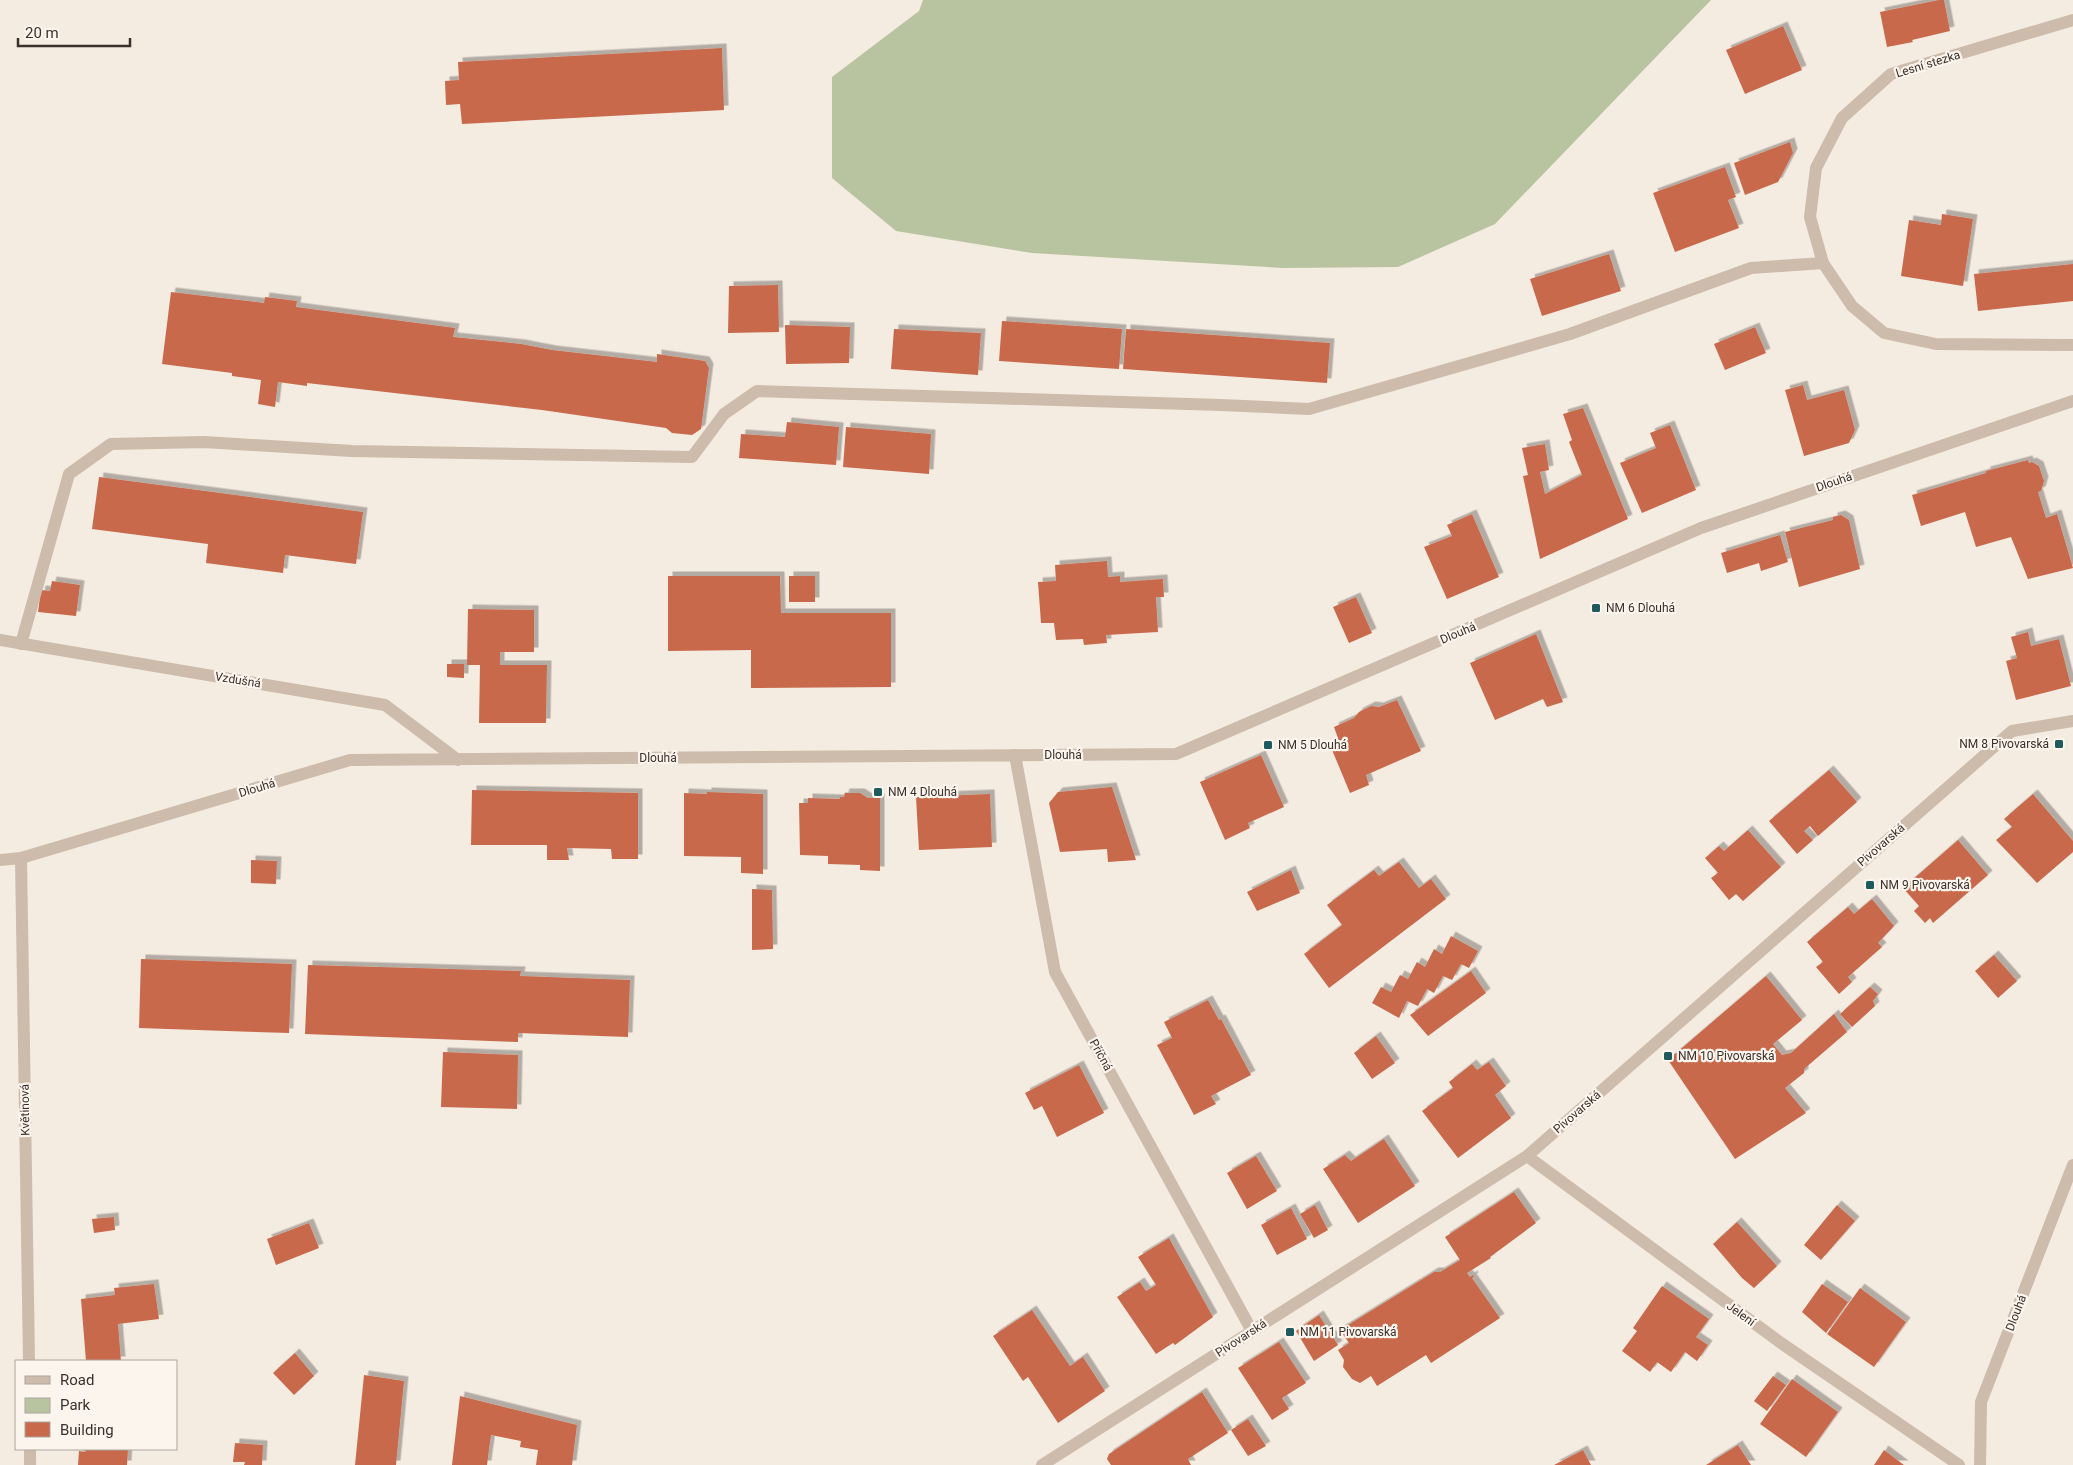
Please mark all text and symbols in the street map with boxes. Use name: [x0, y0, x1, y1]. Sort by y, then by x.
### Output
scale bar: [18, 15, 130, 47]
text: 20 m: [25, 24, 59, 42]
street label: Lesní stezka: [1894, 48, 1962, 80]
street label: Dlouhá: [1814, 469, 1854, 495]
place label: NM 6 Dlouhá: [1606, 601, 1675, 615]
marker: NM 6 Dlouhá: [1590, 602, 1602, 614]
street label: Dlouhá: [1438, 619, 1478, 647]
street label: Vzdušná: [214, 669, 262, 691]
place label: NM 8 Pivovarská: [1959, 737, 2049, 751]
place label: NM 5 Dlouhá: [1278, 738, 1347, 752]
marker: NM 8 Pivovarská: [2053, 738, 2065, 750]
marker: NM 5 Dlouhá: [1262, 739, 1274, 751]
street label: Dlouhá: [1044, 748, 1082, 762]
street label: Dlouhá: [639, 751, 677, 765]
street label: Dlouhá: [237, 776, 277, 800]
place label: NM 4 Dlouhá: [888, 785, 957, 799]
marker: NM 4 Dlouhá: [872, 786, 884, 798]
street label: Pivovarská: [1854, 821, 1908, 869]
place label: NM 9 Pivovarská: [1880, 878, 1970, 892]
marker: NM 9 Pivovarská: [1864, 879, 1876, 891]
street label: Příčná: [1087, 1037, 1115, 1073]
place label: NM 10 Pivovarská: [1678, 1049, 1775, 1063]
marker: NM 10 Pivovarská: [1662, 1050, 1674, 1062]
street label: Květinová: [18, 1084, 32, 1136]
street label: Pivovarská: [1550, 1088, 1604, 1136]
street label: Dlouhá: [2003, 1293, 2029, 1333]
street label: Jelení: [1724, 1299, 1759, 1330]
street label: Pivovarská: [1213, 1316, 1269, 1360]
place label: NM 11 Pivovarská: [1300, 1325, 1397, 1339]
marker: NM 11 Pivovarská: [1284, 1326, 1296, 1338]
legend: [15, 1360, 178, 1450]
text: Road: [60, 1371, 94, 1389]
text: Park: [60, 1396, 91, 1414]
text: Building: [60, 1421, 114, 1439]

